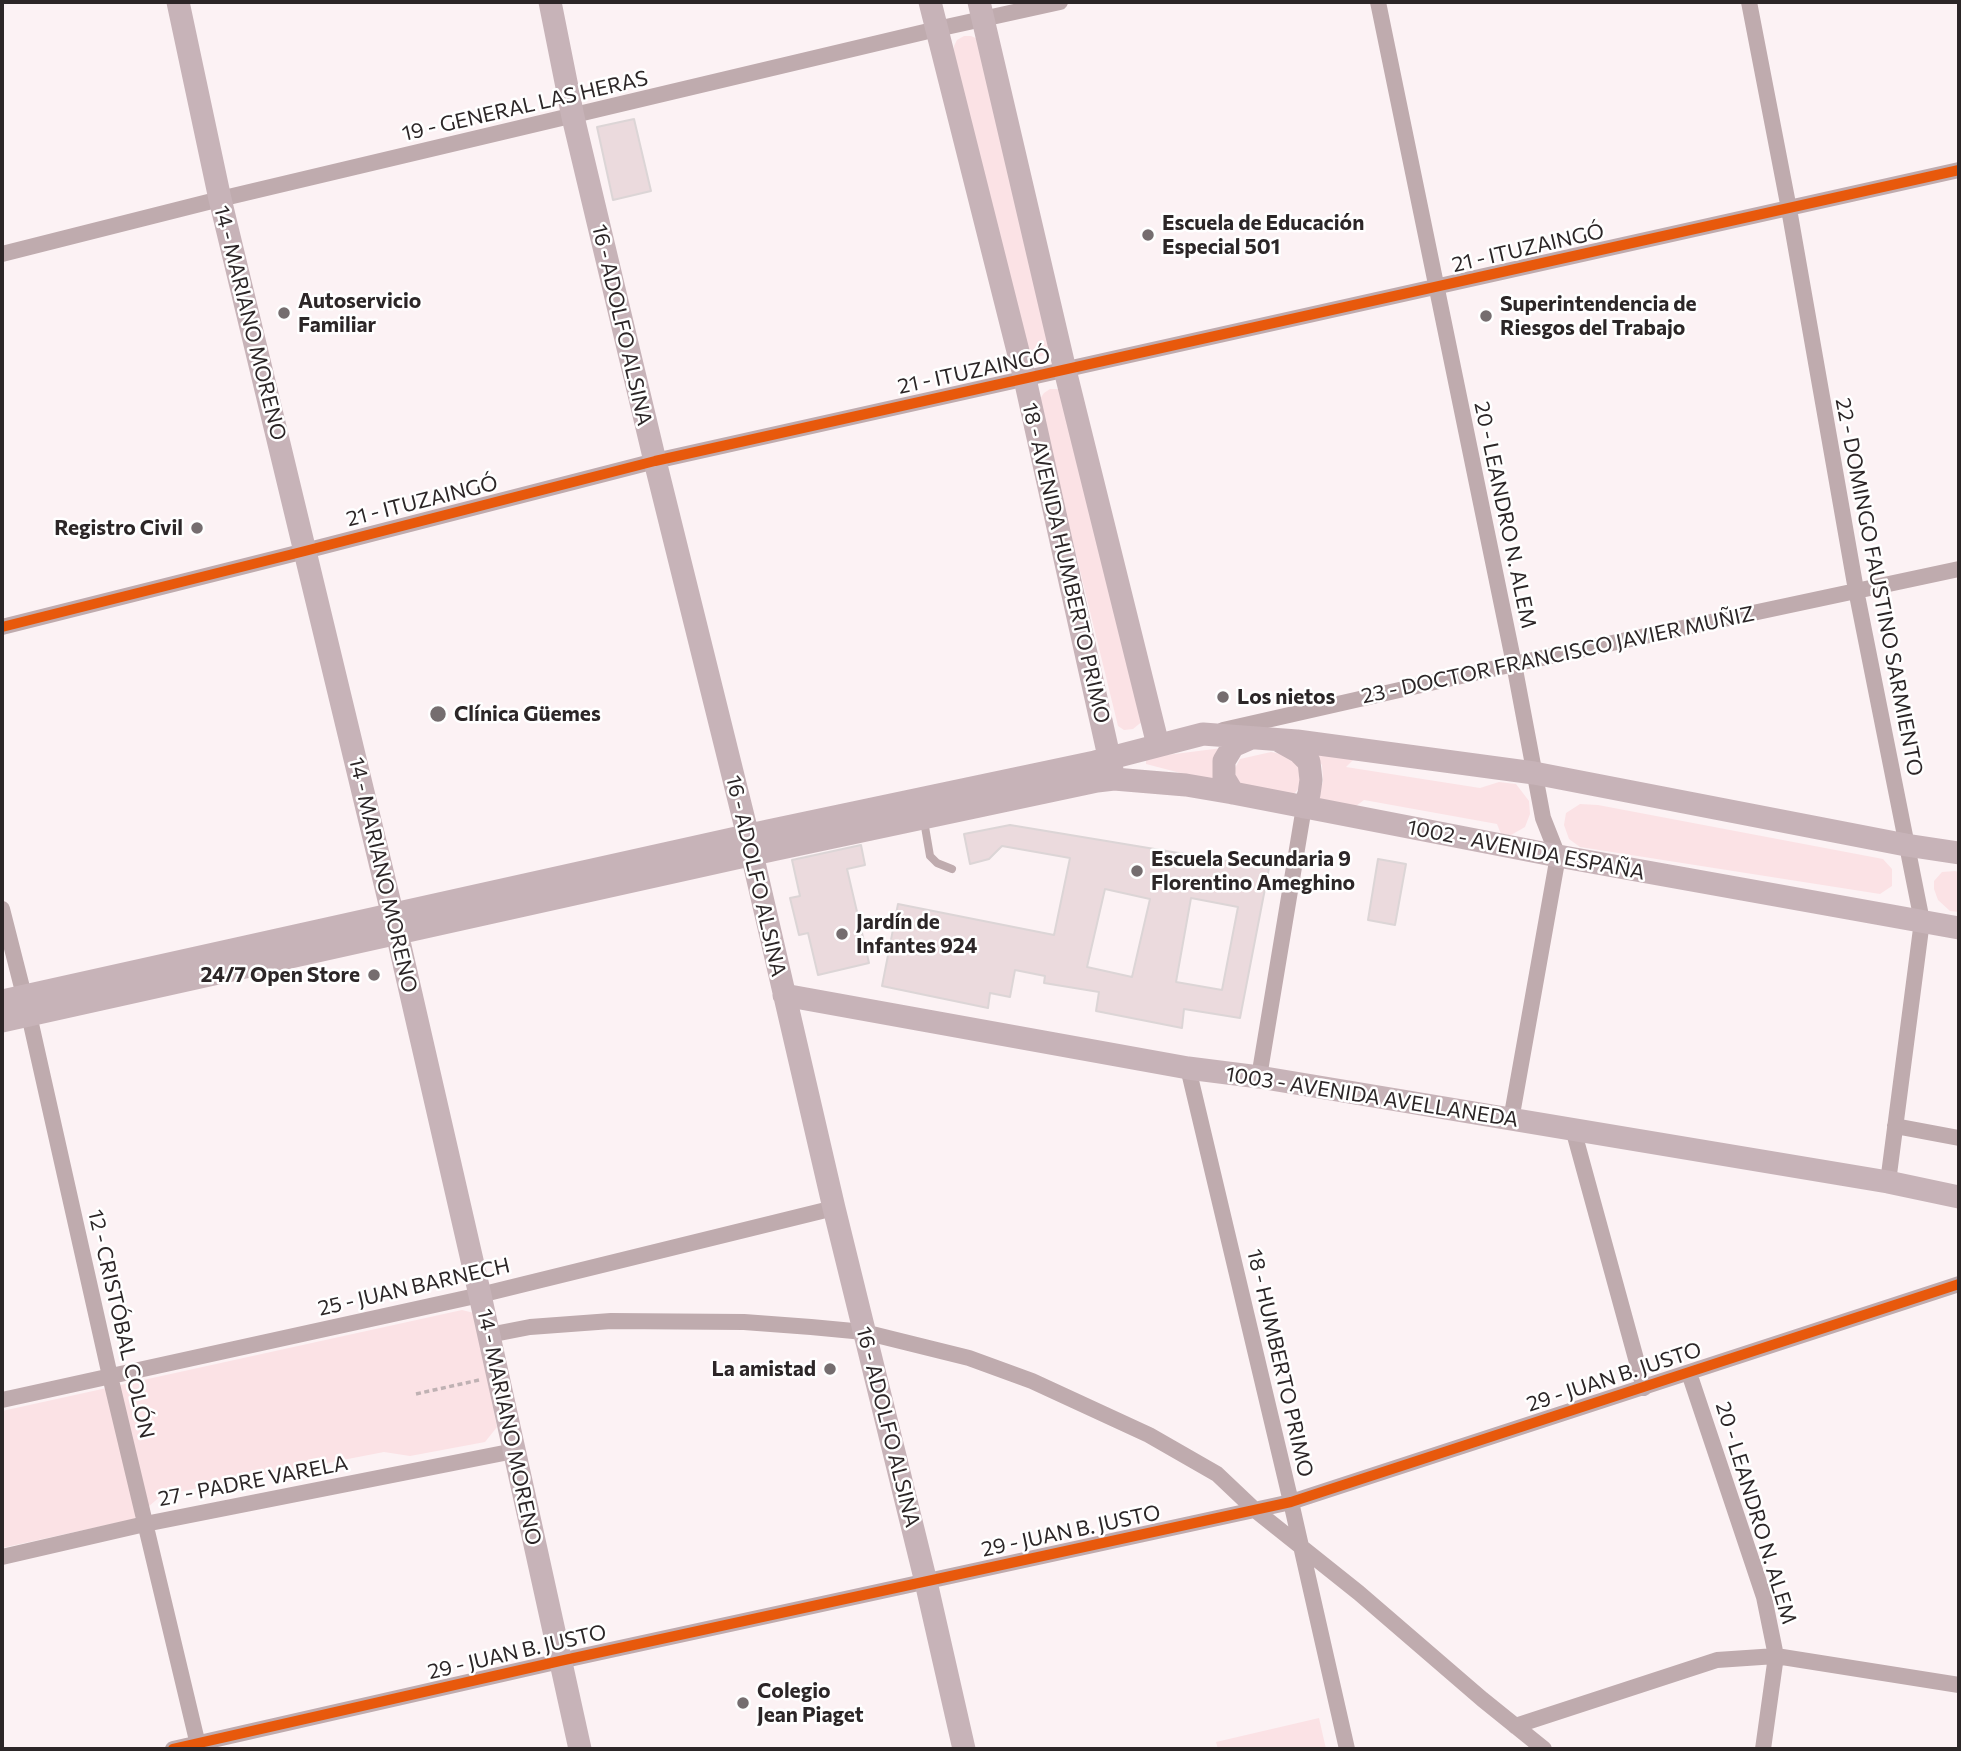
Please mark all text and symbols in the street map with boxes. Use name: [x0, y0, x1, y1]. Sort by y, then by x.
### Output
street label: 19 - GENERAL LAS HERAS: [400, 65, 650, 147]
street label: 14 - MARIANO MORENO: [209, 203, 291, 443]
place label: Escuela de Educación Especial 501: [1162, 210, 1364, 260]
street label: 21 - ITUZAINGÓ: [1450, 218, 1606, 278]
street label: 16 - ADOLFO ALSINA: [587, 222, 657, 428]
marker: Escuela de Educación Especial 501: [1140, 227, 1156, 243]
place label: Autoservicio Familiar: [298, 288, 421, 338]
place label: Superintendencia de Riesgos del Trabajo: [1500, 291, 1697, 341]
marker: Autoservicio Familiar: [276, 305, 292, 321]
marker: Superintendencia de Riesgos del Trabajo: [1478, 308, 1494, 324]
street label: 21 - ITUZAINGÓ: [896, 343, 1052, 399]
street label: 22 - DOMINGO FAUSTINO SARMIENTO: [1830, 396, 1928, 778]
street label: 20 - LEANDRO N. ALEM: [1469, 399, 1541, 631]
street label: 18 - AVENIDA HUMBERTO PRIMO: [1017, 400, 1115, 726]
street label: 21 - ITUZAINGÓ: [344, 470, 500, 532]
place label: Registro Civil: [54, 515, 183, 541]
marker: Registro Civil: [189, 520, 205, 536]
street label: 23 - DOCTOR FRANCISCO JAVIER MUÑIZ: [1359, 601, 1757, 709]
place label: Los nietos: [1237, 684, 1335, 710]
marker: Los nietos: [1215, 689, 1231, 705]
place label: Clínica Güemes: [454, 701, 601, 727]
marker: Clínica Güemes: [428, 704, 448, 724]
street label: 14 - MARIANO MORENO: [344, 755, 422, 995]
street label: 16 - ADOLFO ALSINA: [721, 773, 791, 979]
street label: 1002 - AVENIDA ESPAÑA: [1405, 815, 1647, 885]
place label: Escuela Secundaria 9 Florentino Ameghino: [1151, 846, 1355, 896]
marker: Escuela Secundaria 9 Florentino Ameghino: [1129, 863, 1145, 879]
place label: Jardín de Infantes 924: [856, 909, 977, 959]
marker: Jardín de Infantes 924: [834, 926, 850, 942]
place label: 24/7 Open Store: [200, 962, 360, 988]
marker: 24/7 Open Store: [366, 967, 382, 983]
street label: 1003 - AVENIDA AVELLANEDA: [1224, 1061, 1520, 1133]
street label: 12 - CRISTÓBAL COLÓN: [82, 1207, 160, 1441]
street label: 18 - HUMBERTO PRIMO: [1241, 1247, 1319, 1479]
street label: 25 - JUAN BARNECH: [316, 1253, 512, 1321]
street label: 14 - MARIANO MORENO: [472, 1307, 546, 1547]
street label: 16 - ADOLFO ALSINA: [851, 1324, 925, 1530]
street label: 29 - JUAN B. JUSTO: [1523, 1337, 1705, 1417]
place label: La amistad: [712, 1356, 816, 1382]
marker: La amistad: [822, 1361, 838, 1377]
street label: 20 - LEANDRO N. ALEM: [1710, 1399, 1802, 1627]
street label: 27 - PADRE VARELA: [156, 1450, 350, 1512]
street label: 29 - JUAN B. JUSTO: [979, 1500, 1163, 1562]
street label: 29 - JUAN B. JUSTO: [425, 1619, 609, 1685]
place label: Colegio Jean Piaget: [757, 1678, 864, 1728]
marker: Colegio Jean Piaget: [735, 1695, 751, 1711]

